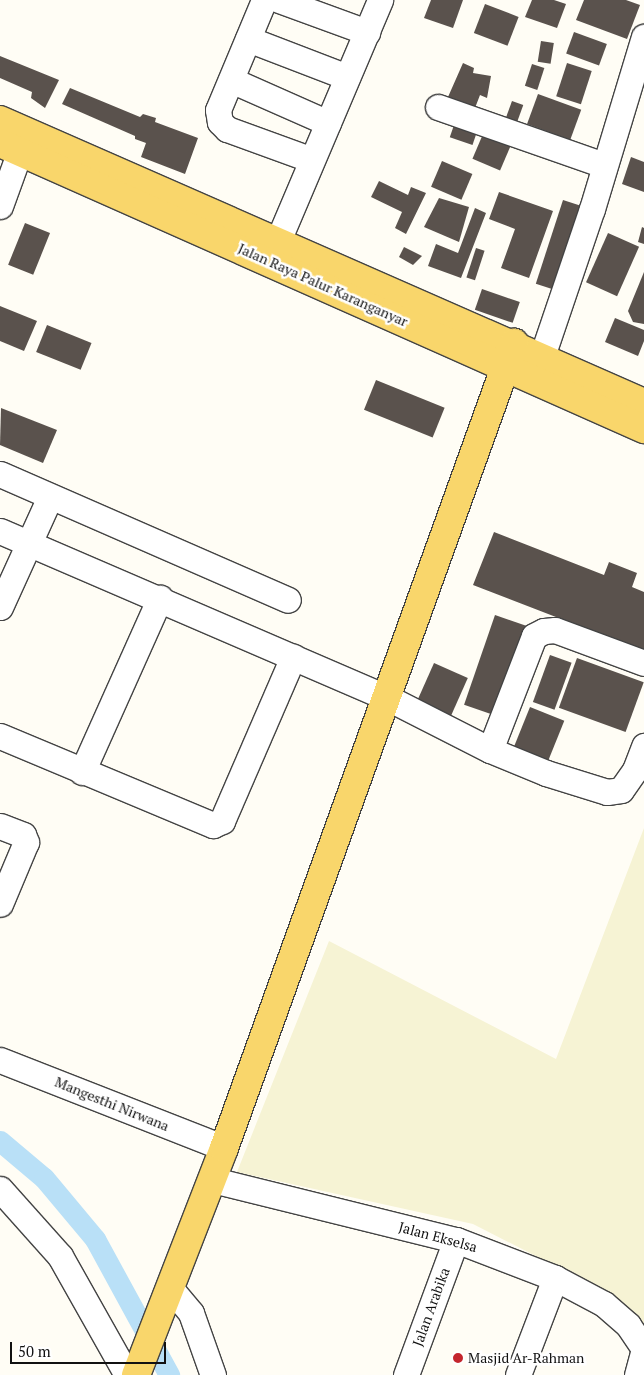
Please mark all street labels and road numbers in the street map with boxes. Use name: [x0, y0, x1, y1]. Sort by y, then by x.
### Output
street label: Jalan Raya Palur Karanganyar: [236, 240, 410, 330]
street label: Mangesthi Nirwana: [52, 1073, 172, 1135]
street label: Jalan Ekselsa: [397, 1218, 479, 1256]
street label: Jalan Arabika: [409, 1265, 453, 1349]

